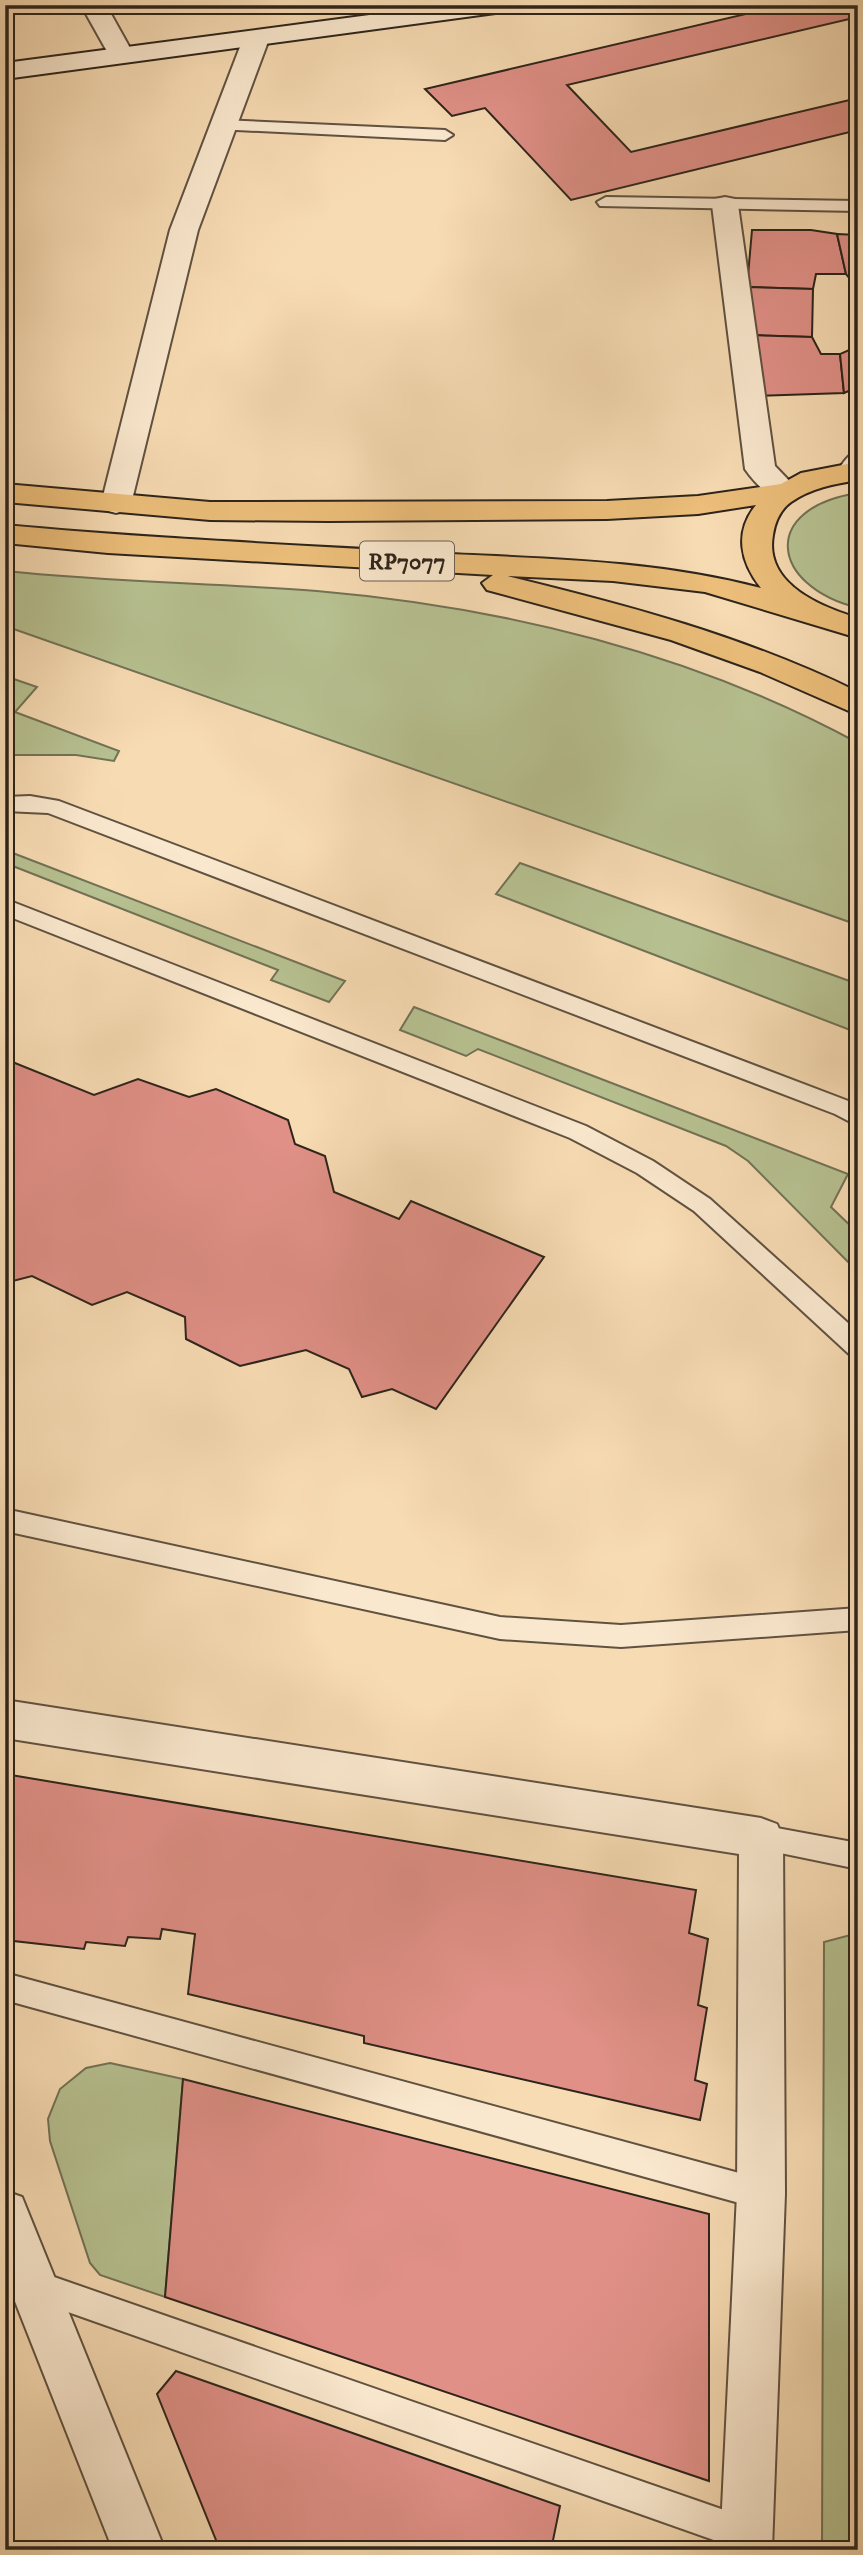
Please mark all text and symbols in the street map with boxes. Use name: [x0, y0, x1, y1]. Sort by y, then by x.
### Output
road number: RP7077: [360, 541, 454, 580]

